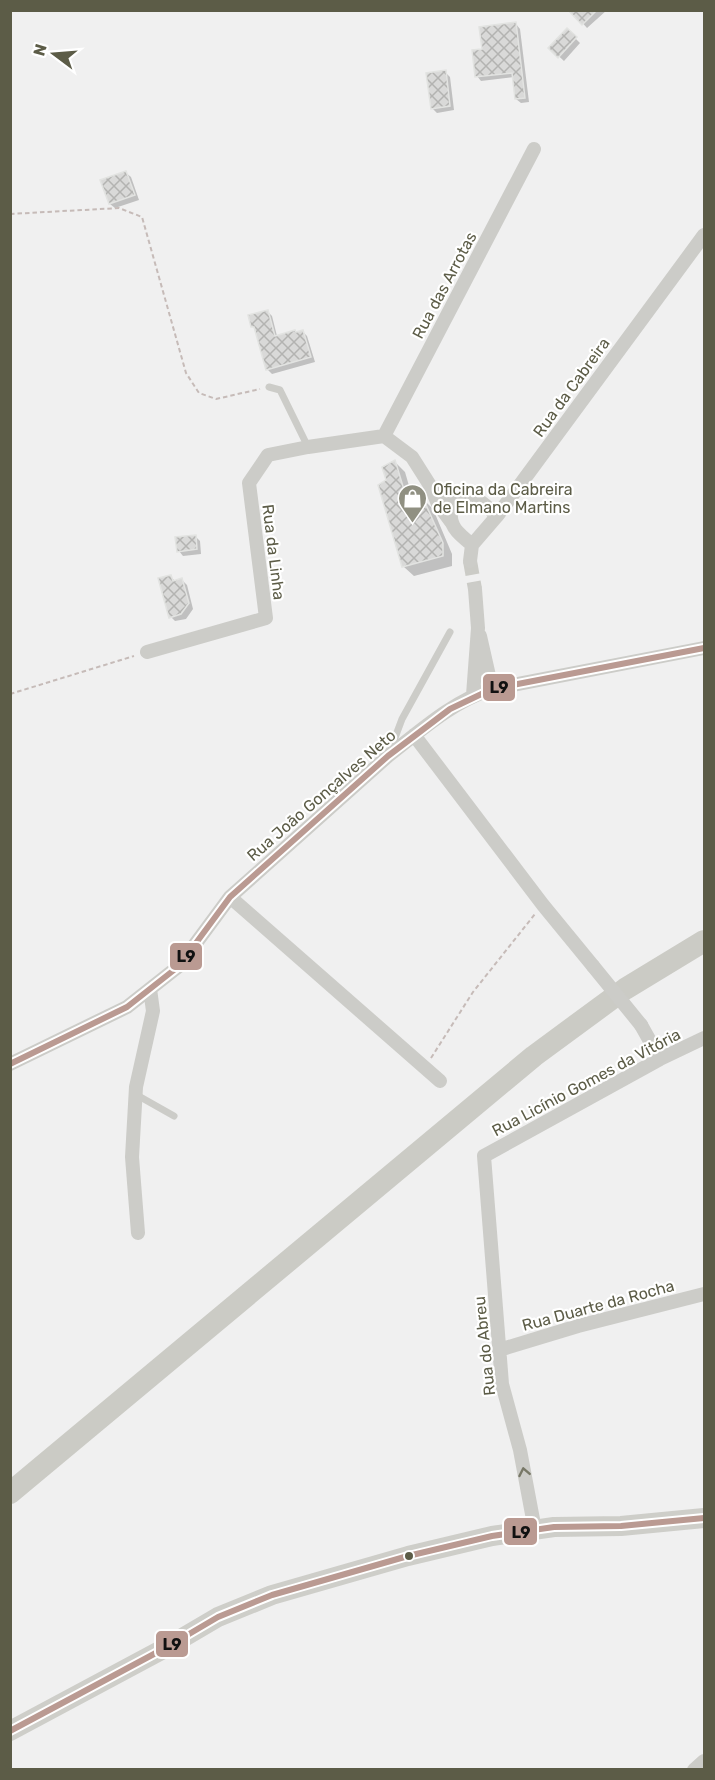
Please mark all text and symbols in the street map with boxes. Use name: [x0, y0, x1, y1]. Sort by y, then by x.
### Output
north arrow: [24, 24, 84, 84]
text: N: [29, 42, 51, 58]
street label: Rua das Arrotas: [408, 229, 481, 342]
street label: Rua da Cabreira: [529, 334, 614, 440]
place label: Oficina da Cabreira de Elmano Martins: [433, 480, 573, 517]
shop icon: Oficina da Cabreira de Elmano Martins: [396, 482, 428, 524]
street label: Rua da Linha: [258, 503, 289, 601]
line badge: L9: [482, 673, 516, 702]
text: L9: [489, 678, 509, 697]
street label: Rua João Gonçalves Neto: [243, 726, 399, 865]
line badge: L9: [169, 942, 203, 971]
text: L9: [176, 947, 196, 966]
street label: Rua Licínio Gomes da Vitória: [489, 1025, 684, 1140]
street label: Rua Duarte da Rocha: [520, 1276, 676, 1335]
street label: Rua do Abreu: [470, 1295, 499, 1397]
one-way arrow: [518, 1468, 531, 1478]
line badge: L9: [503, 1517, 538, 1546]
text: L9: [511, 1523, 531, 1542]
unlabelled marker: [403, 1550, 415, 1562]
line badge: L9: [155, 1630, 189, 1658]
text: L9: [162, 1635, 182, 1654]

